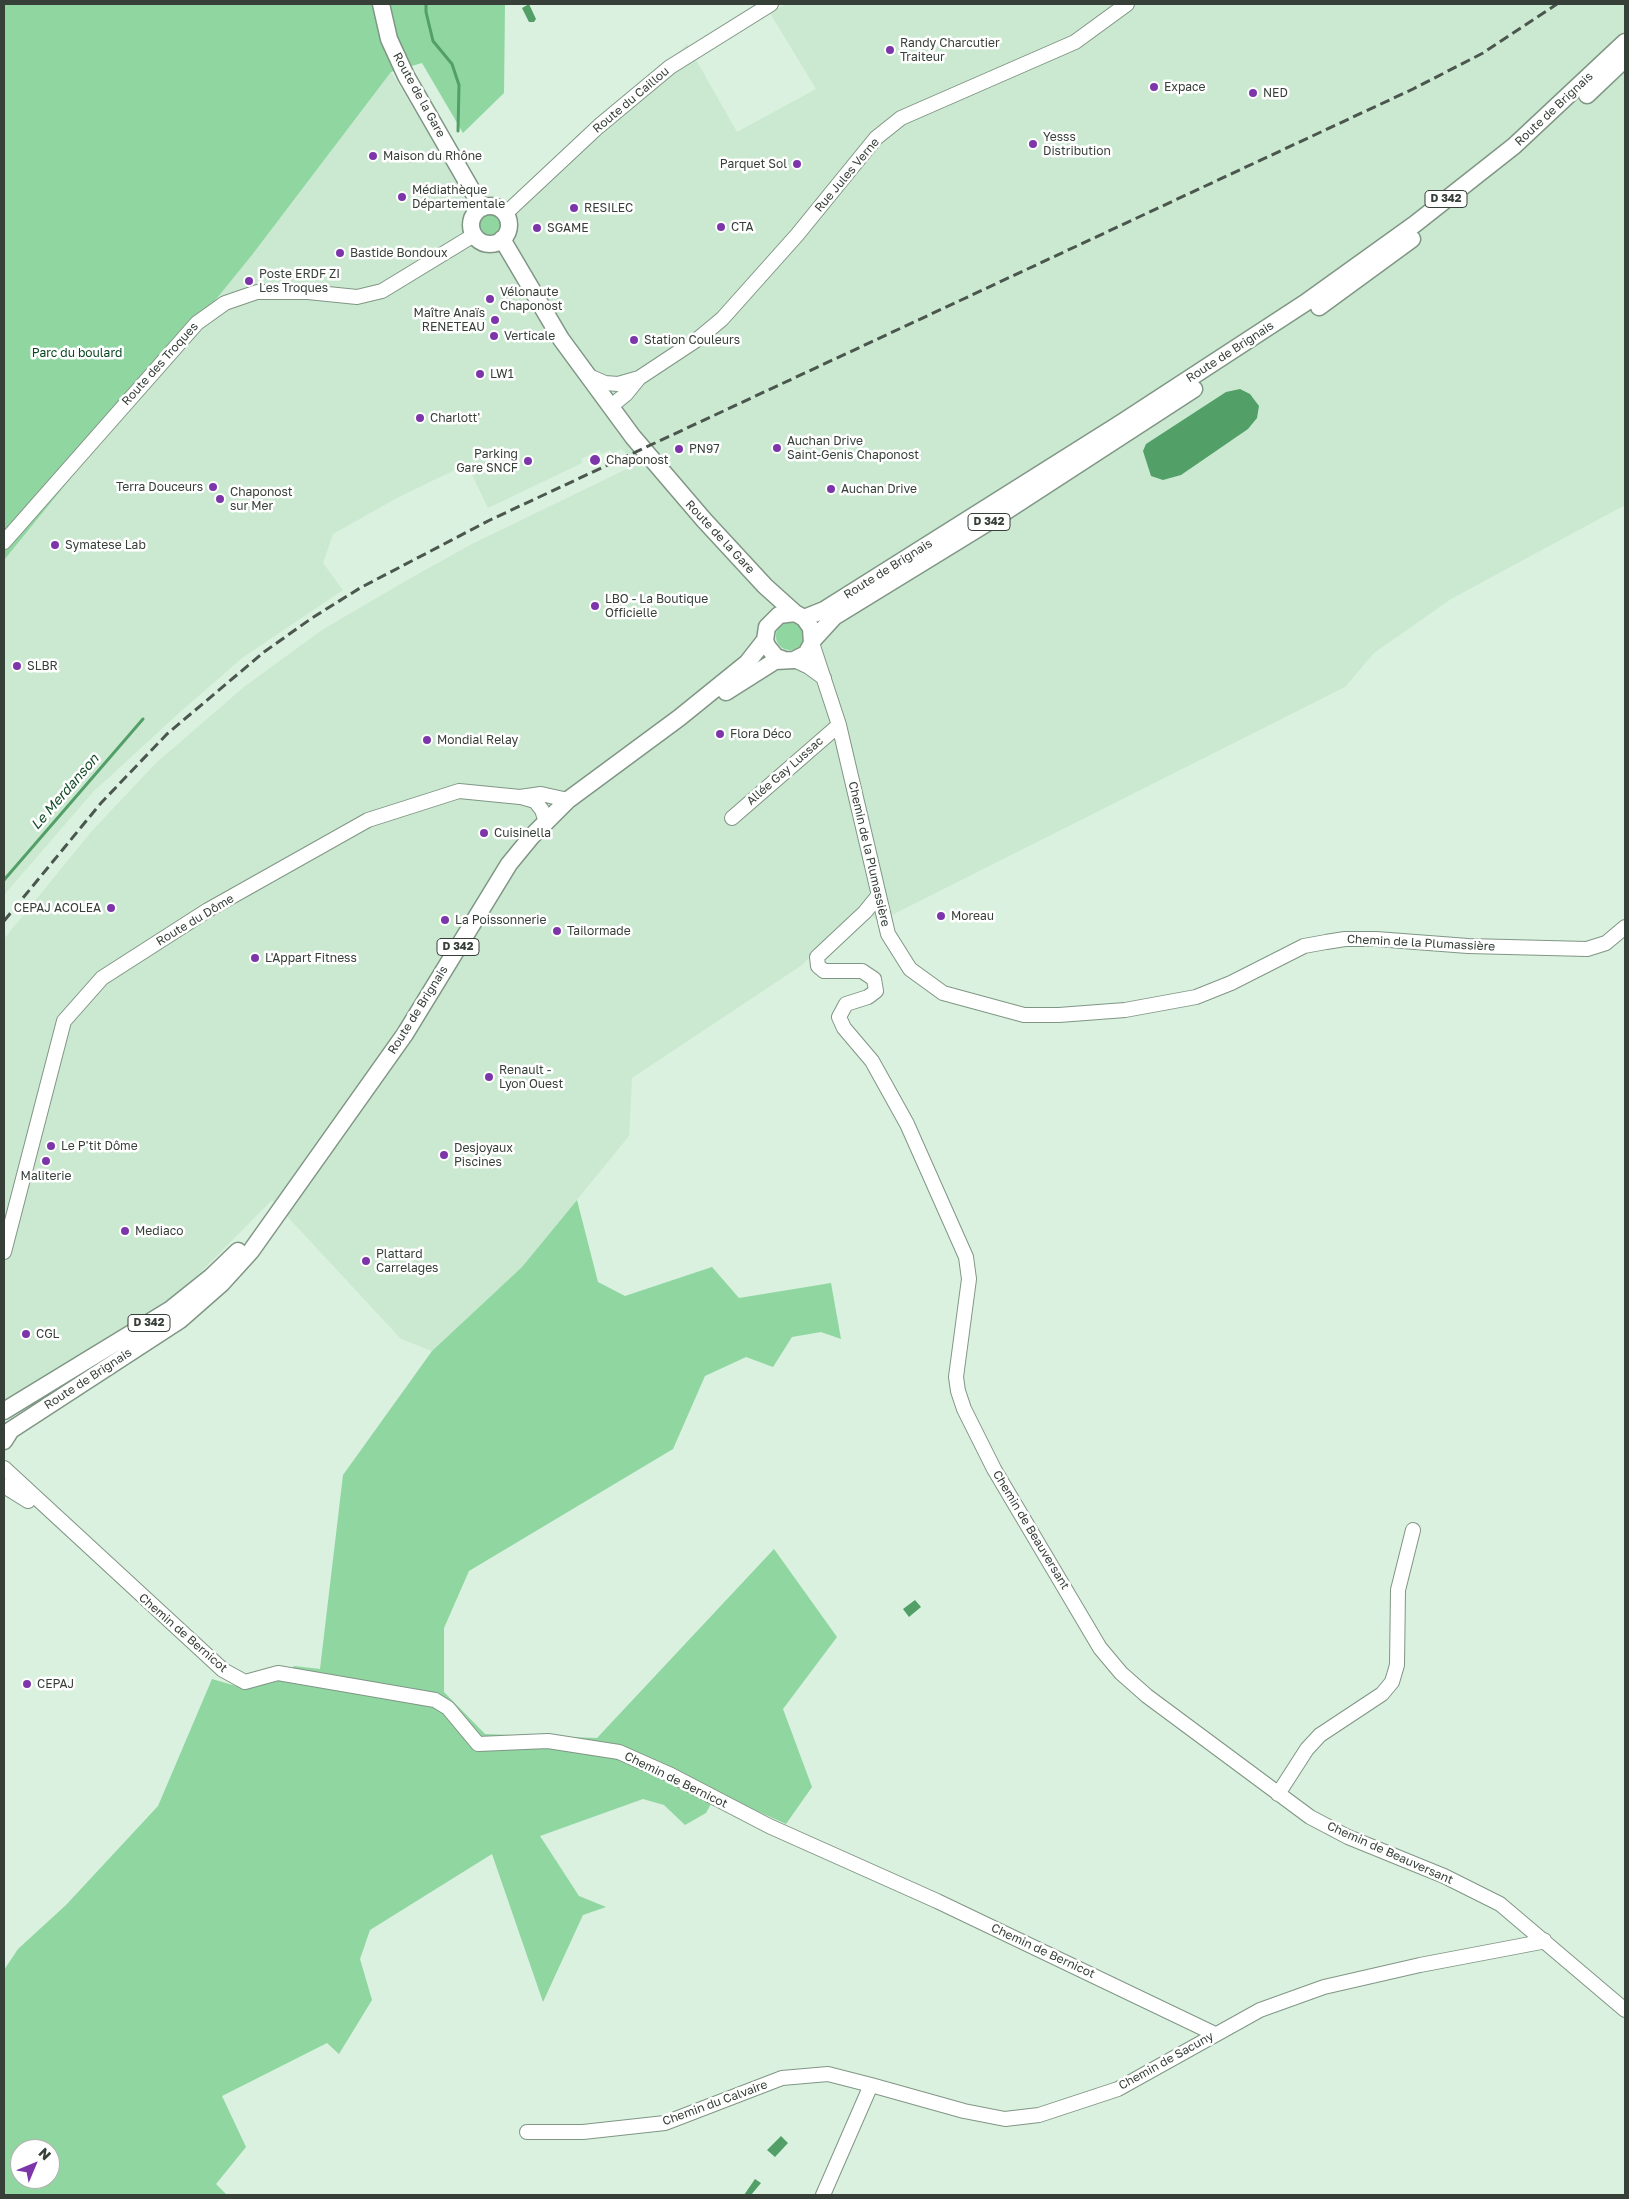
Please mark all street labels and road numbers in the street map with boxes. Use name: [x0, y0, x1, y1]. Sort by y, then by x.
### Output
street label: Route de la Gare: [390, 50, 448, 140]
street label: Route du Caillou: [590, 64, 672, 136]
street label: Route de Brignais: [1512, 69, 1596, 149]
street label: Rue Jules Verne: [812, 135, 882, 215]
road number: D 342: [1425, 190, 1467, 208]
street label: Route de Brignais: [1183, 318, 1277, 386]
street label: Route des Troques: [119, 319, 201, 409]
street label: Route de la Gare: [682, 497, 758, 577]
road number: D 342: [968, 514, 1010, 530]
street label: Route de Brignais: [841, 536, 935, 602]
street label: Allée Gay Lussac: [744, 734, 826, 808]
street label: Chemin de la Plumassière: [845, 780, 893, 928]
street label: Route du Dôme: [154, 891, 236, 949]
street label: Chemin de la Plumassière: [1346, 932, 1496, 954]
road number: D 342: [437, 939, 479, 956]
street label: Route de Brignais: [385, 963, 451, 1057]
road number: D 342: [128, 1315, 170, 1332]
street label: Route de Brignais: [41, 1345, 135, 1413]
street label: Chemin de Beauversant: [990, 1468, 1072, 1592]
street label: Chemin de Bernicot: [136, 1591, 230, 1675]
street label: Chemin de Bernicot: [622, 1749, 730, 1811]
street label: Chemin de Beauversant: [1325, 1819, 1455, 1887]
street label: Chemin de Bernicot: [989, 1921, 1097, 1981]
street label: Chemin de Sacuny: [1116, 2029, 1216, 2093]
street label: Chemin du Calvaire: [660, 2077, 770, 2129]

